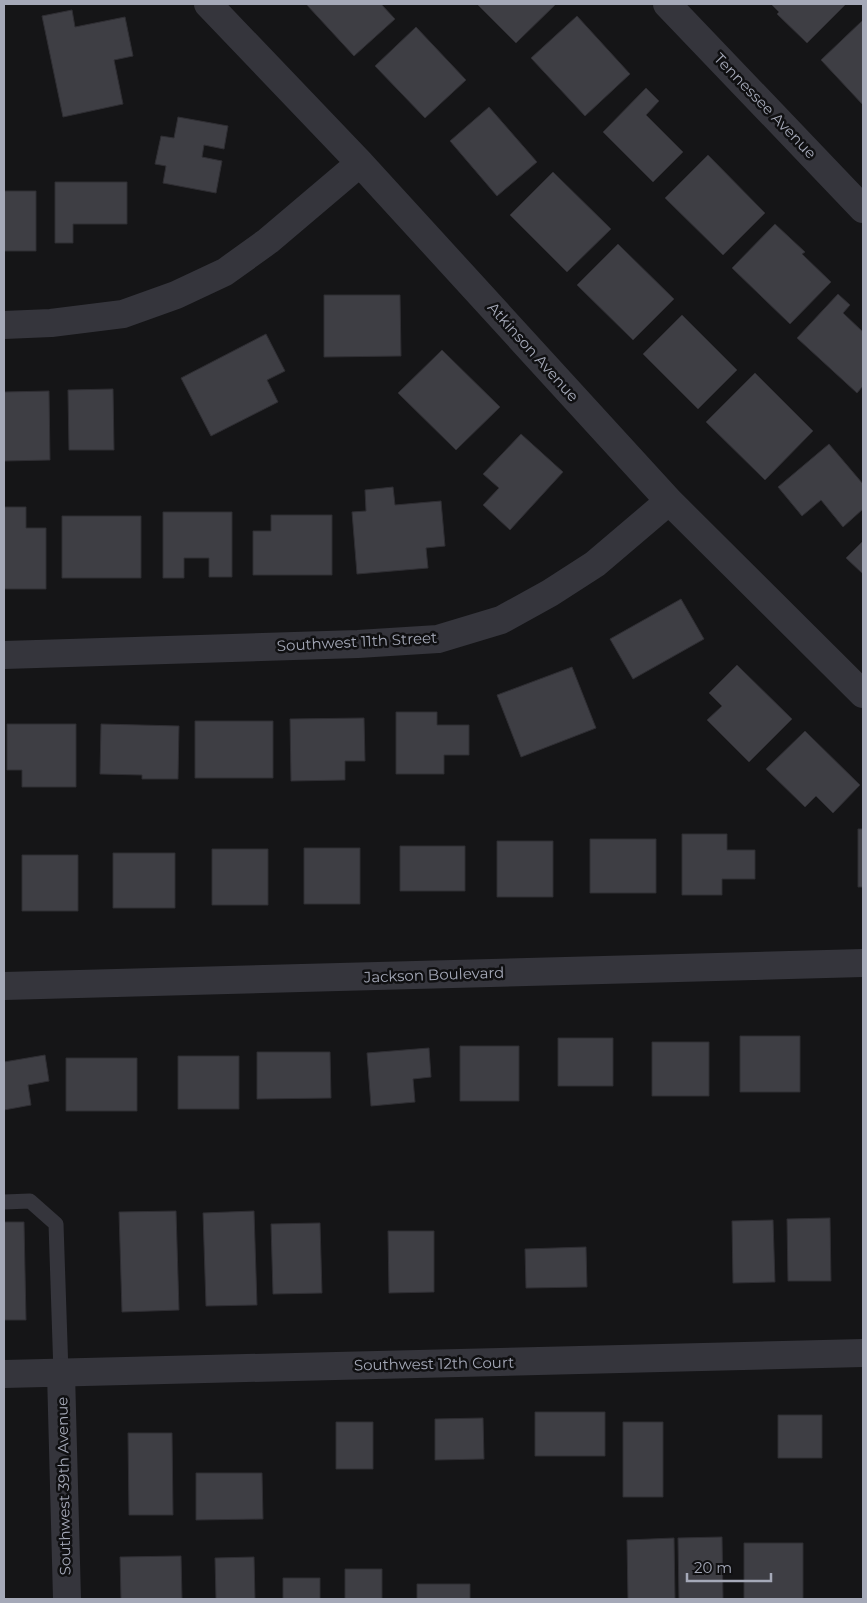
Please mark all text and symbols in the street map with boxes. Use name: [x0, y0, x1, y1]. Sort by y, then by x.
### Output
street label: Tennessee Avenue: [710, 49, 821, 162]
street label: Atkinson Avenue: [484, 298, 583, 405]
street label: Southwest 11th Street: [276, 628, 438, 655]
street label: Jackson Boulevard: [362, 963, 505, 986]
street label: Southwest 12th Court: [354, 1353, 514, 1374]
street label: Southwest 39th Avenue: [52, 1397, 75, 1575]
scale bar: [687, 1550, 771, 1582]
text: 20 m: [694, 1558, 732, 1577]

